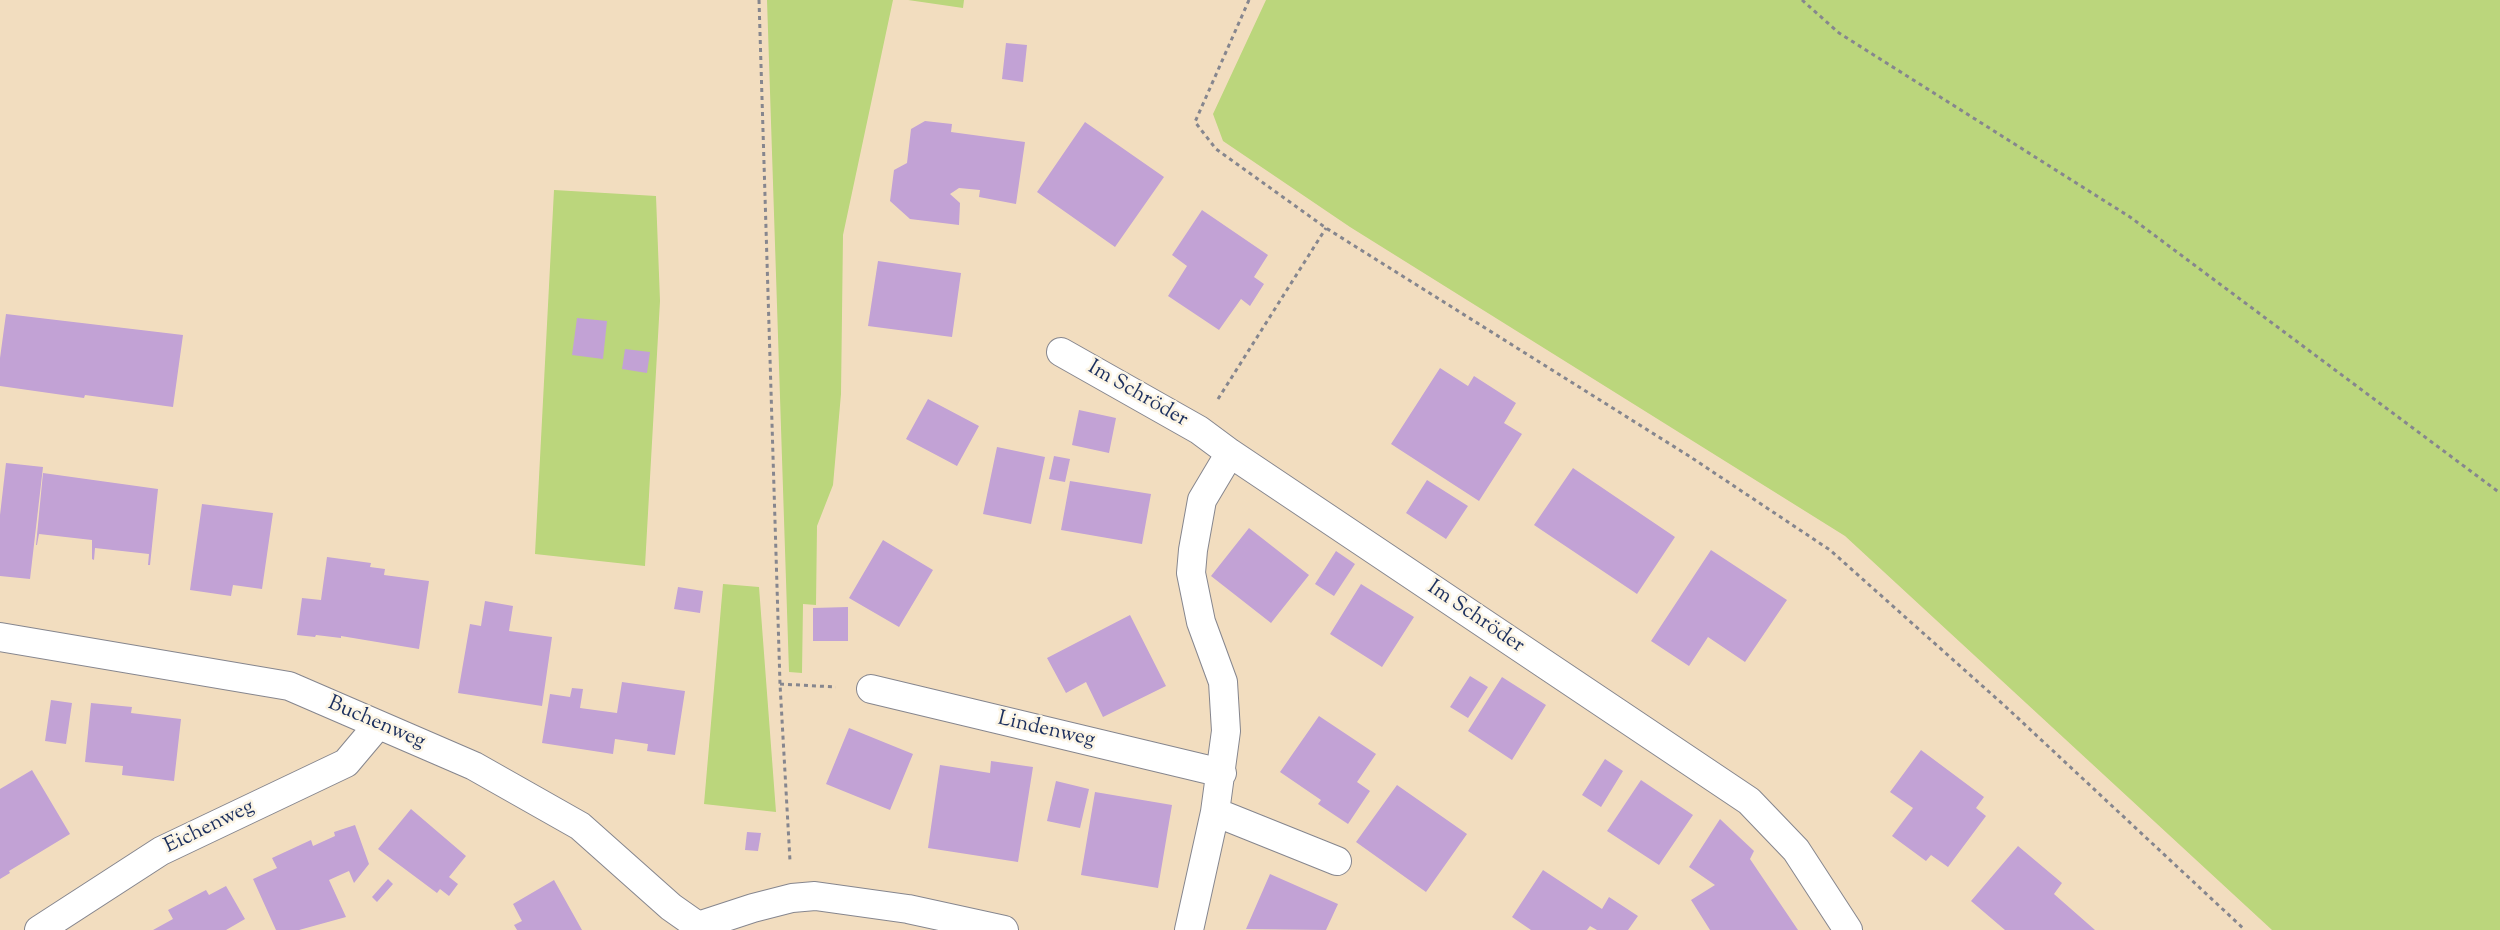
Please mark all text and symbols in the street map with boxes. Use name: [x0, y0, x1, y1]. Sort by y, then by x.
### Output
street label: Im Schröder: [1082, 356, 1192, 434]
street label: Im Schröder: [1422, 576, 1528, 660]
street label: Buchenweg: [323, 692, 429, 756]
street label: Lindenweg: [995, 708, 1097, 754]
street label: Eichenweg: [161, 795, 259, 861]

